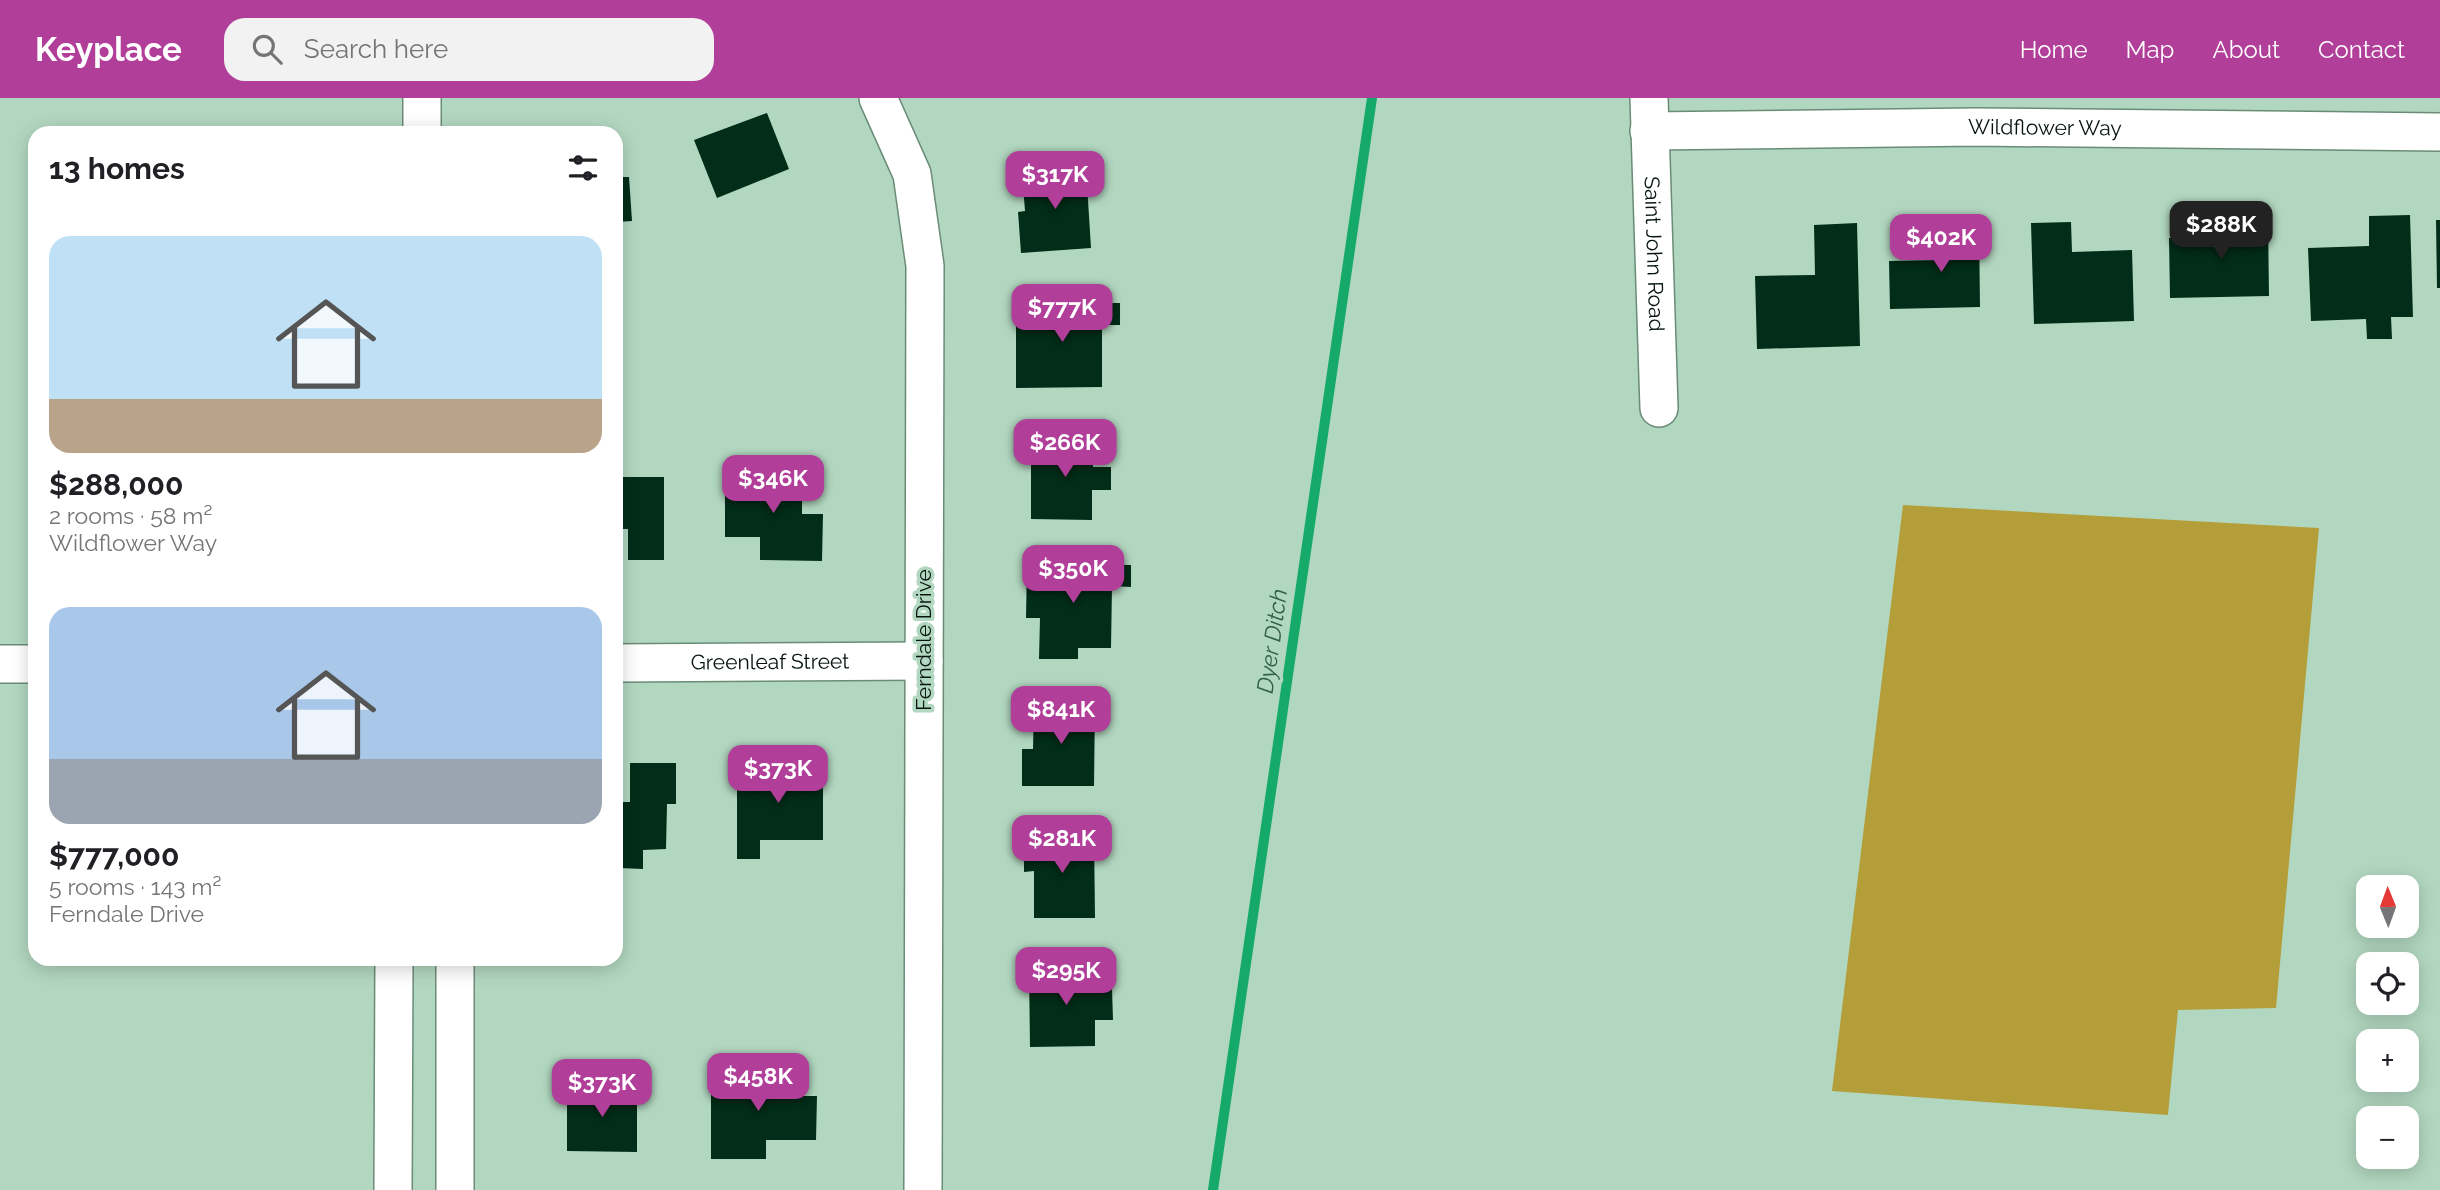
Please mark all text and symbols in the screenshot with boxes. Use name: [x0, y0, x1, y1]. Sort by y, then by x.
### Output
search box: [224, 18, 714, 81]
text: Keyplace: [35, 30, 182, 69]
icon: search: [248, 30, 286, 68]
text: Search here: [304, 34, 448, 64]
text: Home: [2020, 35, 2088, 64]
text: Map: [2126, 35, 2174, 64]
text: About: [2212, 35, 2280, 64]
text: Contact: [2318, 35, 2405, 64]
street label: Wildflower Way: [1968, 114, 2122, 141]
icon: filters: [564, 149, 602, 187]
text: 13 homes: [49, 151, 185, 186]
pin: $317K: [1006, 152, 1104, 211]
text: $317K: [1022, 160, 1088, 187]
street label: Saint John Road: [1640, 176, 1670, 332]
pin: $288K: [2172, 202, 2270, 261]
text: $288K: [2186, 210, 2256, 237]
pin: $402K: [1892, 214, 1990, 274]
text: $402K: [1906, 223, 1976, 250]
icon: home: [263, 281, 389, 407]
pin: $777K: [1013, 285, 1111, 344]
text: $777K: [1028, 293, 1096, 320]
pin: $266K: [1016, 420, 1114, 479]
text: $266K: [1030, 428, 1100, 455]
pin: $346K: [724, 456, 822, 515]
text: $346K: [738, 464, 808, 491]
text: $288,000: [49, 467, 183, 502]
text: 2 rooms · 58 m²: [49, 502, 212, 529]
text: Wildflower Way: [49, 529, 217, 556]
pin: $350K: [1024, 546, 1122, 605]
text: $350K: [1038, 554, 1108, 581]
street label: Ferndale Drive: [911, 569, 936, 711]
water label: Dyer Ditch: [1251, 587, 1292, 695]
street label: Greenleaf Street: [691, 648, 849, 675]
icon: home: [263, 652, 389, 778]
pin: $841K: [1012, 686, 1110, 746]
text: $841K: [1027, 695, 1095, 722]
pin: $373K: [729, 746, 827, 805]
text: $373K: [744, 754, 812, 781]
pin: $281K: [1013, 816, 1111, 875]
text: $281K: [1028, 824, 1096, 851]
text: $777,000: [49, 838, 179, 873]
text: 5 rooms · 143 m²: [49, 873, 221, 900]
north arrow: [2356, 875, 2418, 938]
map controls: [2356, 875, 2419, 1169]
text: Ferndale Drive: [49, 900, 204, 927]
pin: $295K: [1017, 948, 1115, 1007]
button: locate: [2356, 952, 2419, 1015]
text: $295K: [1031, 956, 1101, 983]
button: +: [2356, 1029, 2419, 1092]
pin: $458K: [709, 1054, 807, 1113]
pin: $373K: [553, 1060, 651, 1119]
text: $458K: [723, 1062, 793, 1089]
text: $373K: [568, 1068, 636, 1095]
button: −: [2356, 1106, 2419, 1169]

